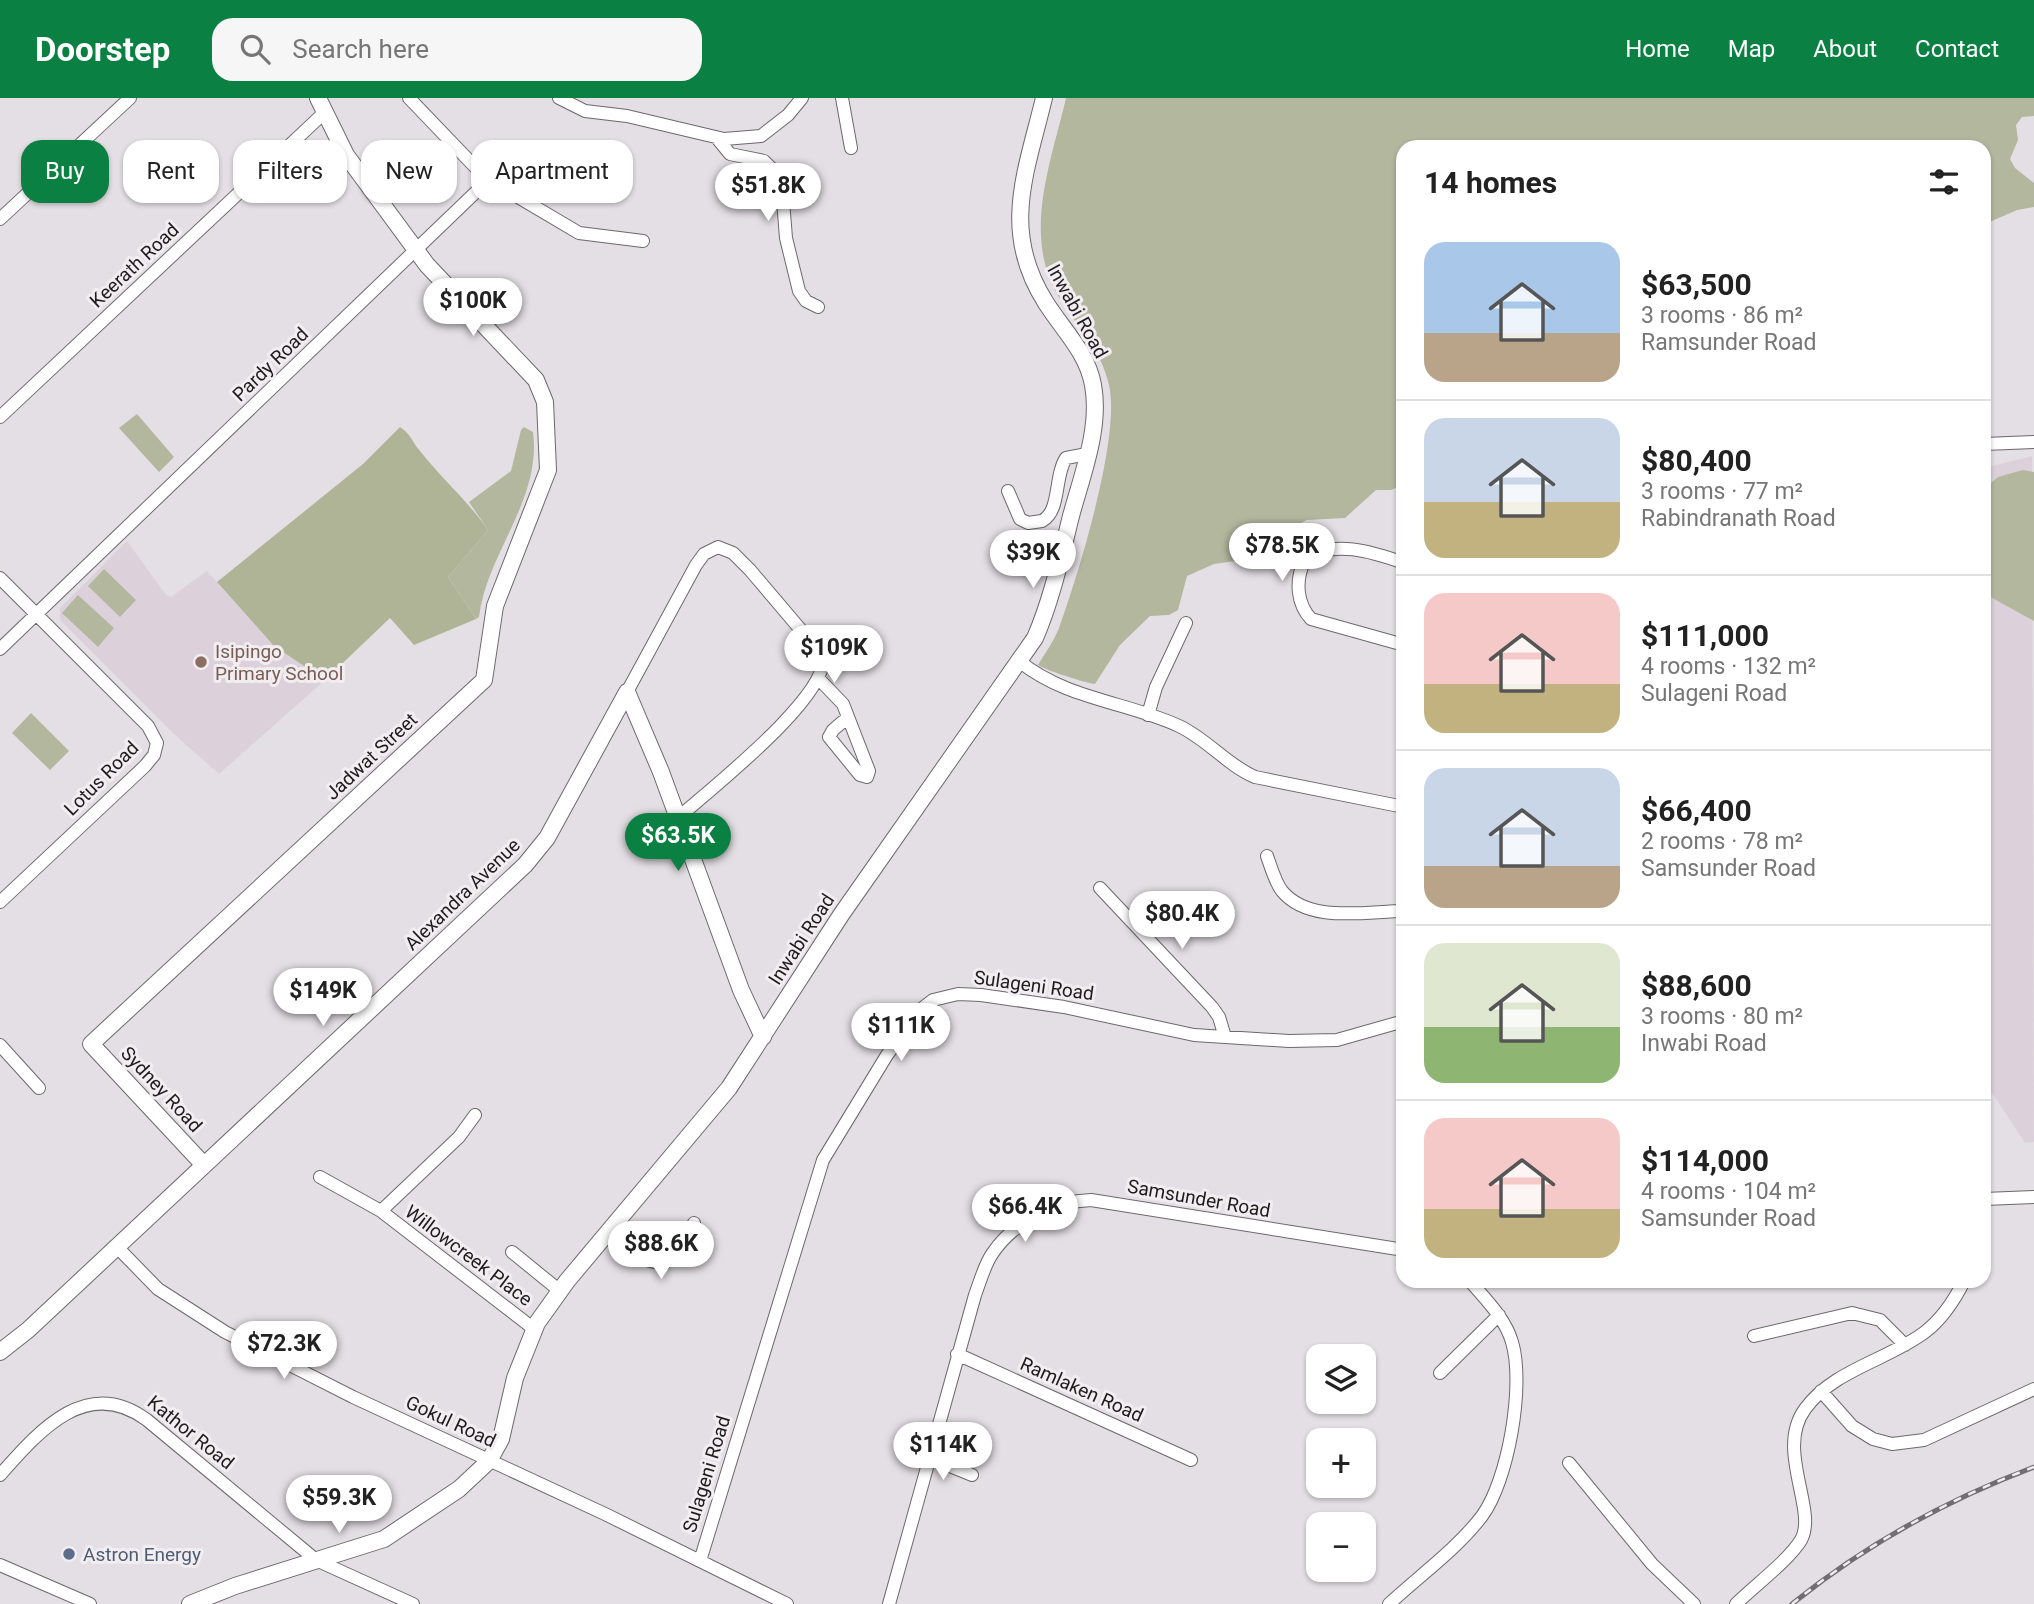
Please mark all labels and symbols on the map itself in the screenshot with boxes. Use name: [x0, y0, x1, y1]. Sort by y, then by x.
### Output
pin: $51.8K: [711, 164, 825, 223]
street label: Keerath Road: [85, 218, 184, 312]
street label: Inwabi Road: [1042, 260, 1113, 362]
pin: $100K: [424, 278, 522, 338]
street label: Pardy Road: [228, 323, 313, 406]
pin: $78.5K: [1225, 524, 1339, 583]
pin: $39K: [992, 531, 1074, 590]
pin: $109K: [785, 626, 883, 685]
place label: Isipingo Primary School: [215, 640, 343, 685]
marker: Isipingo Primary School: [193, 654, 209, 670]
street label: Jadwat Street: [321, 708, 422, 805]
street label: Lotus Road: [59, 736, 143, 820]
pin: $63.5K: [621, 814, 735, 873]
street label: Alexandra Avenue: [400, 834, 525, 955]
street label: Inwabi Road: [763, 889, 839, 989]
pin: $80.4K: [1125, 892, 1239, 951]
street label: Sulageni Road: [972, 966, 1095, 1005]
pin: $149K: [274, 968, 372, 1028]
pin: $111K: [852, 1004, 950, 1063]
street label: Sydney Road: [116, 1042, 207, 1137]
street label: Samsunder Road: [1126, 1175, 1272, 1222]
pin: $66.4K: [968, 1184, 1082, 1244]
street label: Willowcreek Place: [400, 1200, 537, 1311]
pin: $88.6K: [604, 1222, 718, 1281]
pin: $72.3K: [227, 1322, 341, 1381]
street label: Ramlaken Road: [1017, 1352, 1147, 1427]
street label: Kathor Road: [143, 1391, 239, 1474]
street label: Gokul Road: [402, 1391, 500, 1452]
street label: Sulageni Road: [678, 1413, 735, 1535]
pin: $114K: [894, 1422, 992, 1482]
pin: $59.3K: [282, 1476, 396, 1535]
place label: Astron Energy: [83, 1543, 201, 1566]
marker: Astron Energy: [61, 1546, 77, 1562]

